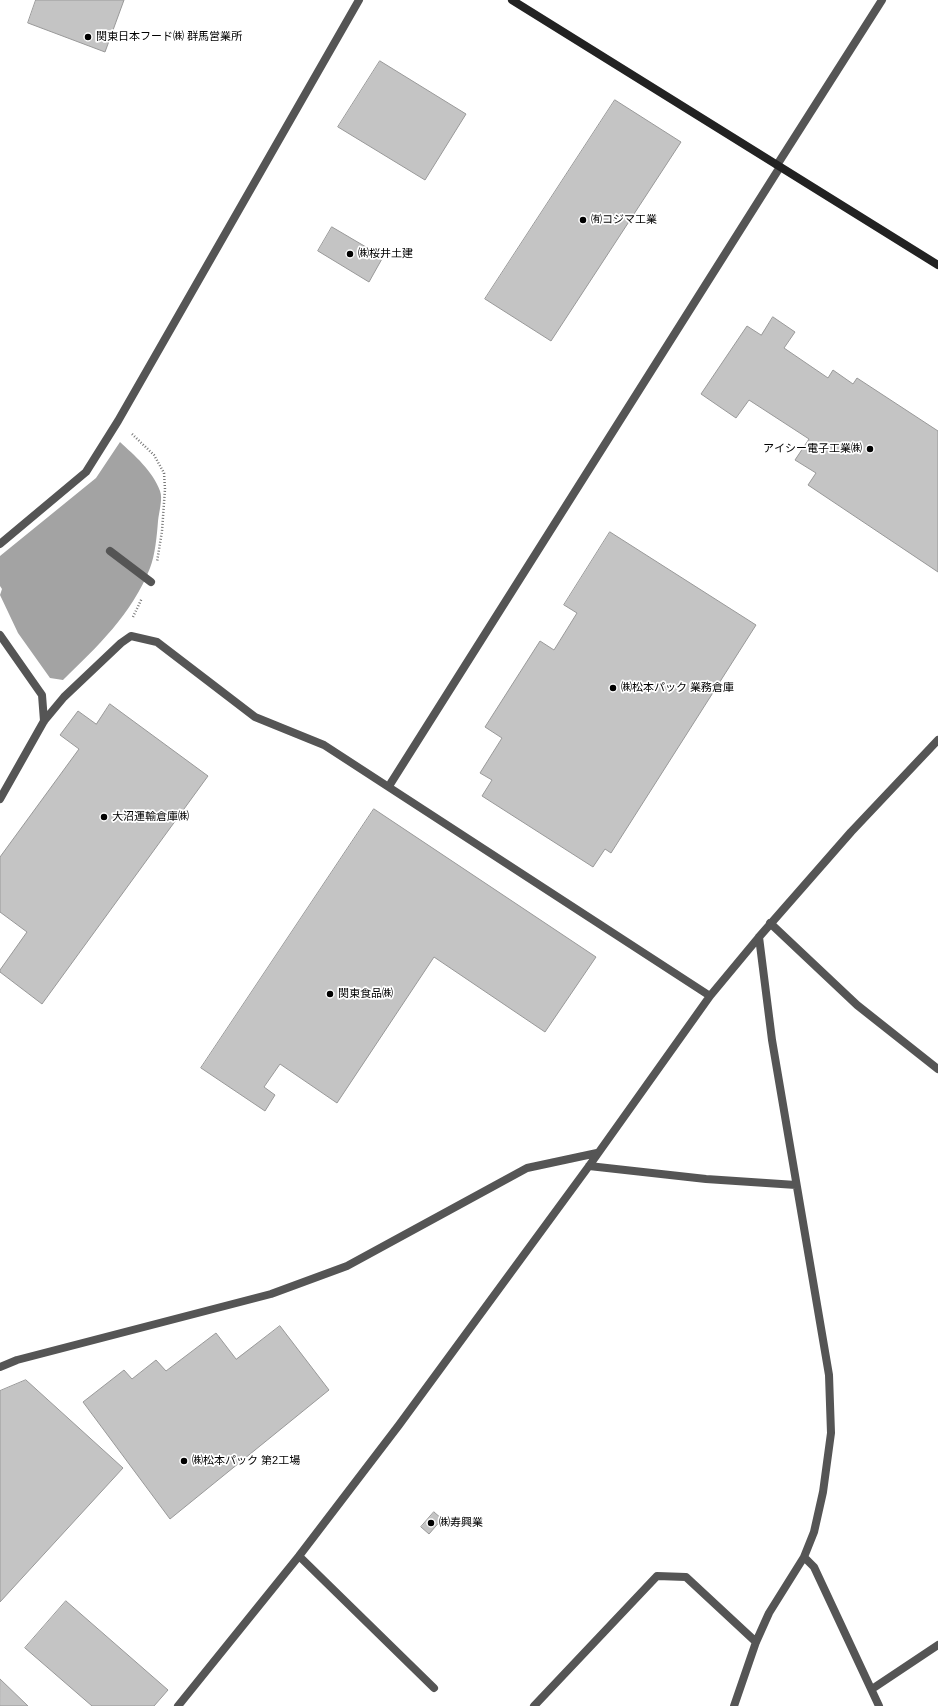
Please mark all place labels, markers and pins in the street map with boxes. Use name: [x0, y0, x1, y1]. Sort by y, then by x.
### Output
place label: 関東日本フード㈱ 群馬営業所: [96, 30, 242, 44]
marker: 関東日本フード㈱ 群馬営業所: [83, 32, 93, 42]
place label: ㈲コジマ工業: [591, 213, 657, 227]
marker: ㈲コジマ工業: [578, 215, 588, 225]
place label: ㈱桜井土建: [358, 247, 413, 261]
marker: ㈱桜井土建: [345, 249, 355, 259]
place label: アイシー電子工業㈱: [763, 442, 862, 456]
marker: アイシー電子工業㈱: [865, 444, 875, 454]
place label: ㈱松本パック 業務倉庫: [621, 681, 734, 695]
marker: ㈱松本パック 業務倉庫: [608, 683, 618, 693]
place label: 大沼運輸倉庫㈱: [112, 810, 189, 824]
marker: 大沼運輸倉庫㈱: [99, 812, 109, 822]
place label: 関東食品㈱: [338, 987, 393, 1001]
marker: 関東食品㈱: [325, 989, 335, 999]
place label: ㈱松本パック 第2工場: [192, 1454, 300, 1468]
marker: ㈱松本パック 第2工場: [179, 1456, 189, 1466]
place label: ㈱寿興業: [439, 1516, 483, 1530]
marker: ㈱寿興業: [426, 1518, 436, 1528]

